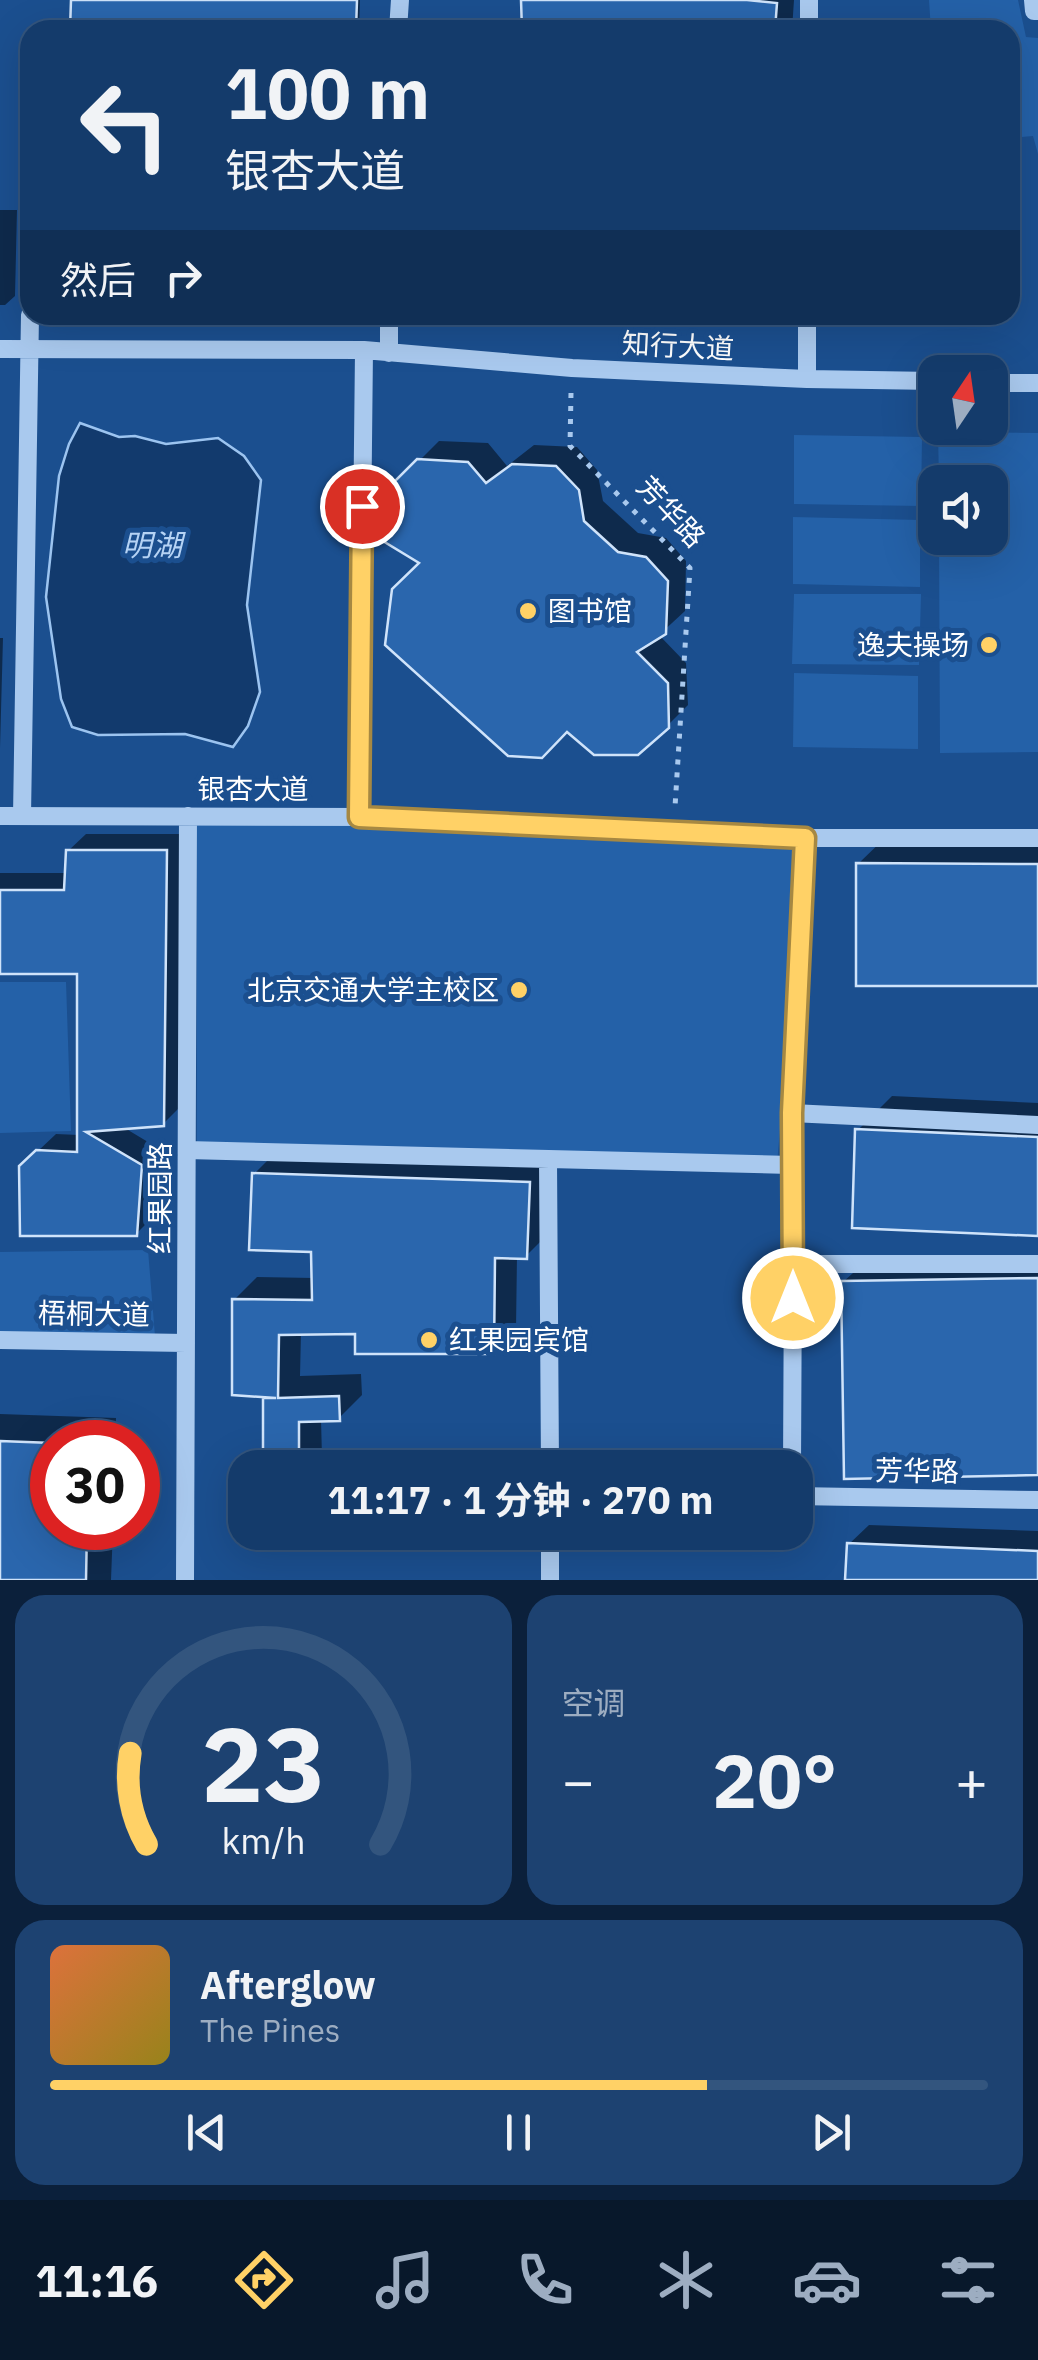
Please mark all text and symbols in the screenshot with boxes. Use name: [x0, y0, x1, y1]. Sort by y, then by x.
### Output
text: 100 m: [225, 47, 430, 138]
icon: left: [60, 60, 190, 190]
text: 银杏大道: [225, 141, 405, 199]
icon: right: [156, 250, 211, 305]
text: 然后: [60, 255, 136, 304]
street label: 知行大道: [621, 324, 735, 367]
north arrow: [918, 355, 1008, 445]
map controls: [918, 355, 1008, 555]
pin: [320, 464, 405, 549]
button: sound: [918, 465, 1008, 555]
street label: 芳华路: [629, 468, 714, 555]
icon: arrive: [335, 479, 390, 534]
water label: 明湖: [122, 525, 186, 564]
place label: 图书馆: [548, 592, 632, 629]
marker: 图书馆: [517, 600, 539, 622]
place label: 逸夫操场: [857, 626, 969, 663]
marker: 逸夫操场: [978, 634, 1000, 656]
street label: 银杏大道: [197, 770, 309, 807]
place label: 北京交通大学主校区: [247, 971, 499, 1008]
marker: 北京交通大学主校区: [508, 979, 530, 1001]
street label: 红果园路: [141, 1142, 178, 1254]
position arrow: [741, 1246, 845, 1350]
street label: 梧桐大道: [38, 1294, 150, 1333]
place label: 红果园宾馆: [449, 1321, 589, 1358]
marker: 红果园宾馆: [418, 1329, 440, 1351]
speed limit sign: 30: [30, 1420, 160, 1550]
street label: 芳华路: [875, 1451, 959, 1490]
text: 11:17 · 1 分钟 · 270 m: [328, 1475, 713, 1524]
text: 空调: [562, 1682, 626, 1724]
text: 23: [201, 1695, 326, 1831]
text: 20°: [712, 1731, 837, 1829]
text: −: [562, 1745, 595, 1816]
text: +: [955, 1745, 988, 1816]
text: km/h: [221, 1817, 305, 1864]
text: Afterglow: [200, 1960, 376, 2009]
text: The Pines: [200, 2009, 340, 2051]
icon: previous: [179, 2105, 234, 2160]
icon: pause: [491, 2105, 546, 2160]
icon: next: [804, 2105, 859, 2160]
icon: directions: [229, 2245, 299, 2315]
icon: music: [370, 2245, 440, 2315]
icon: phone: [510, 2245, 580, 2315]
icon: climate: [651, 2245, 721, 2315]
icon: car: [792, 2245, 862, 2315]
icon: filters: [933, 2245, 1003, 2315]
text: 11:16: [35, 2251, 158, 2309]

